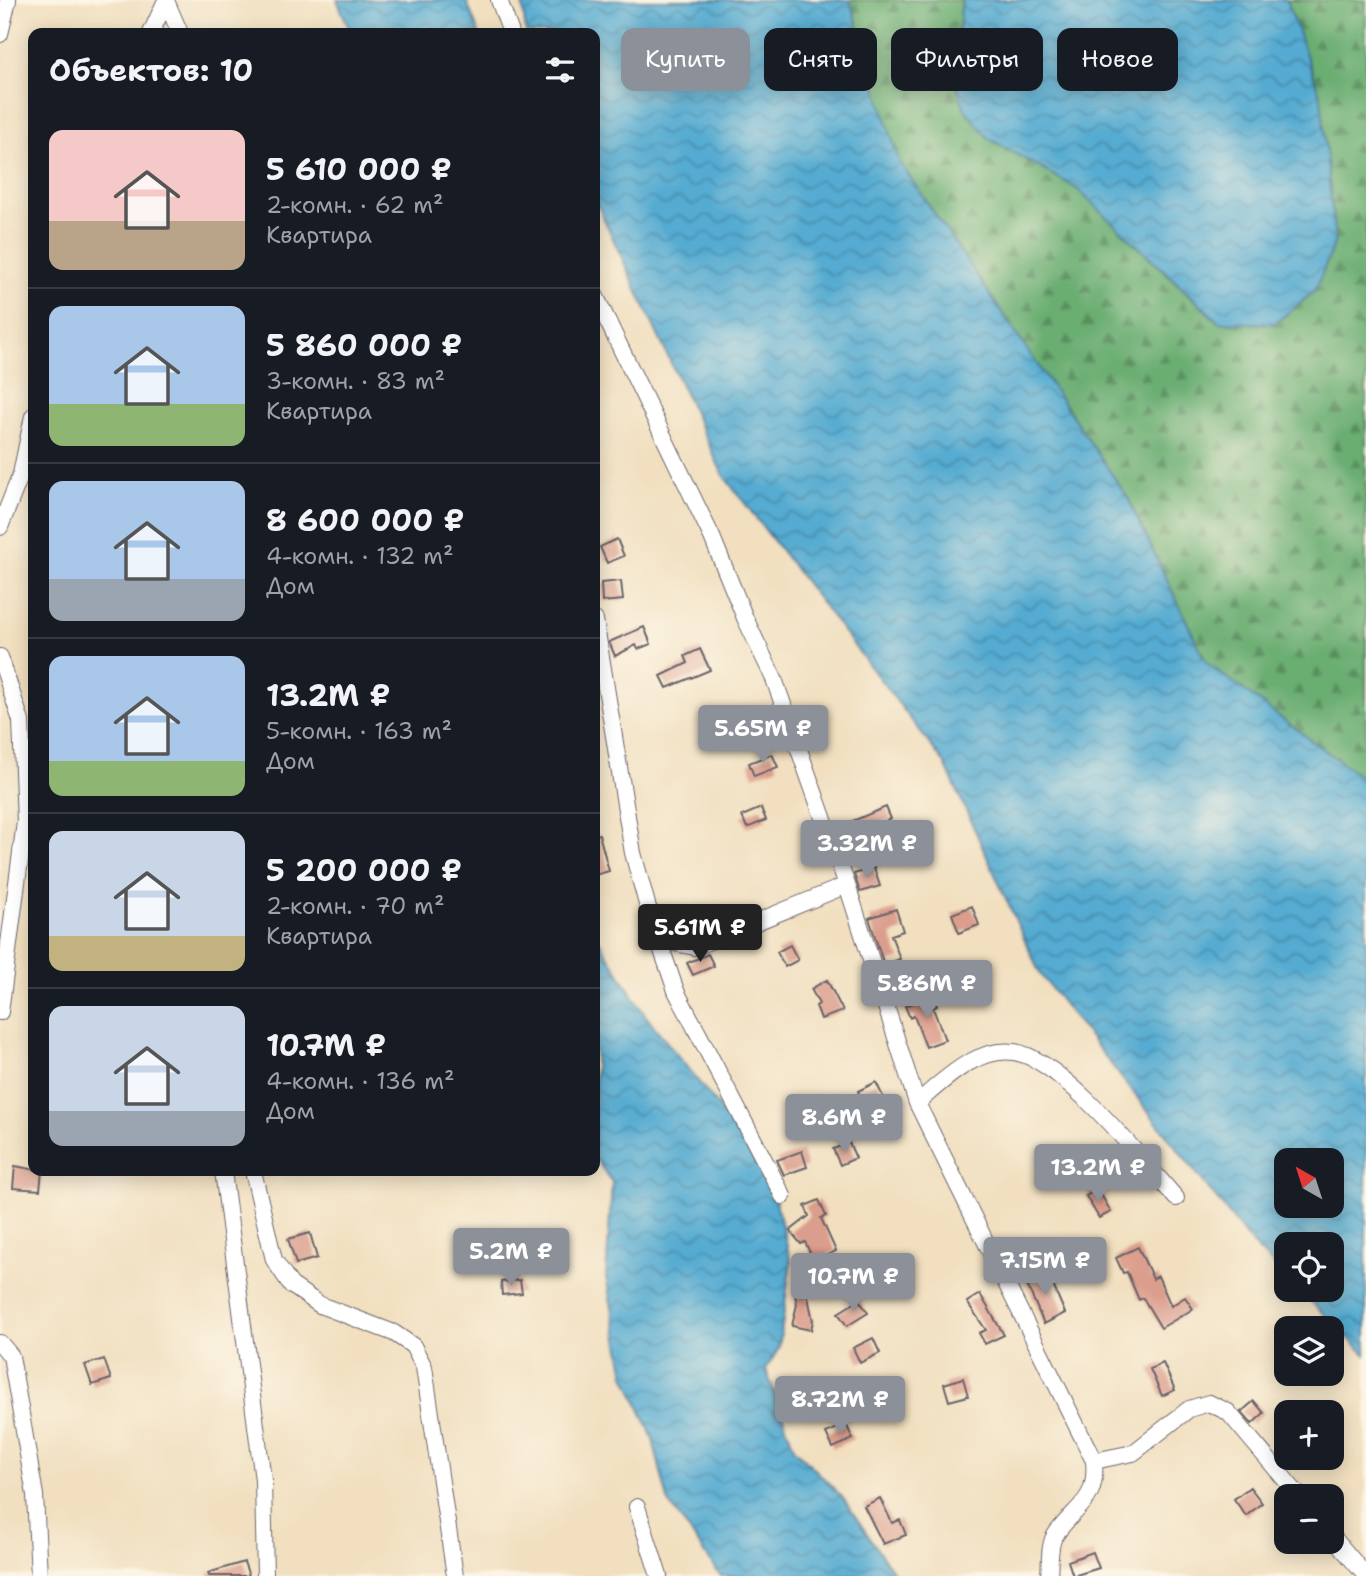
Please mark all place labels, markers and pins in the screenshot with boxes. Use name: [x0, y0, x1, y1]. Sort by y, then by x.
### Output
pin: 5.65M ₽: [698, 706, 828, 765]
pin: 3.32M ₽: [802, 820, 932, 880]
pin: 5.61M ₽: [635, 904, 765, 964]
pin: 5.86M ₽: [862, 960, 992, 1020]
pin: 8.6M ₽: [787, 1094, 901, 1154]
pin: 13.2M ₽: [1033, 1144, 1163, 1204]
pin: 5.2M ₽: [454, 1228, 568, 1288]
pin: 7.15M ₽: [980, 1238, 1110, 1297]
pin: 10.7M ₽: [788, 1254, 918, 1313]
pin: 8.72M ₽: [775, 1376, 905, 1436]

